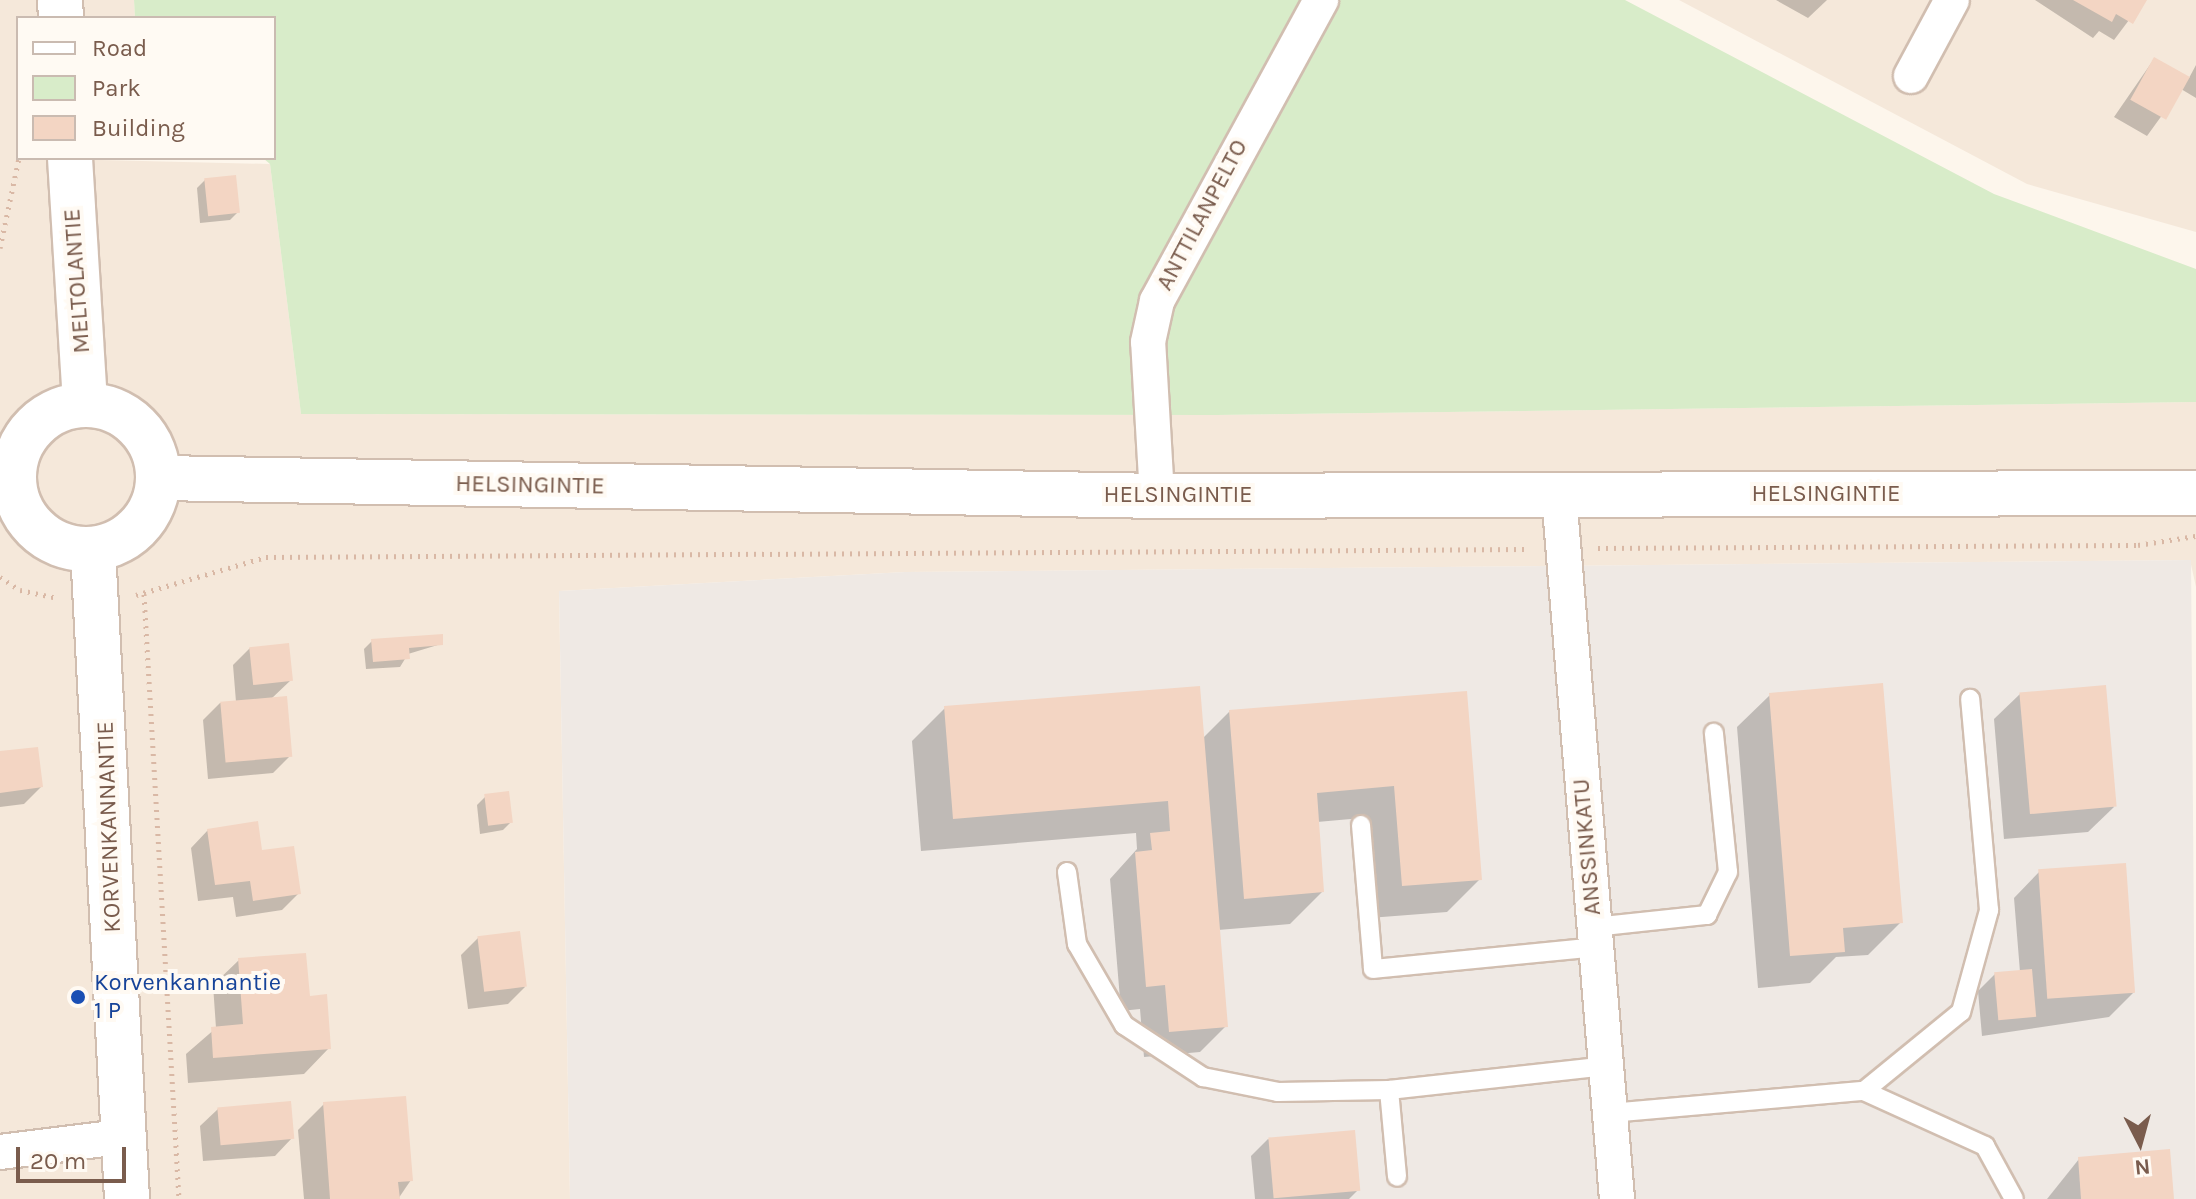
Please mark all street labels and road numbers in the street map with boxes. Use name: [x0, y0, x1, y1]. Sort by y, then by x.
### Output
street label: ANTTILANPELTO: [1150, 135, 1254, 295]
street label: MELTOLANTIE: [58, 208, 96, 354]
street label: HELSINGINTIE: [455, 469, 605, 501]
street label: HELSINGINTIE: [1751, 480, 1901, 508]
street label: HELSINGINTIE: [1103, 481, 1253, 509]
street label: KORVENKANNANTIE: [91, 721, 127, 933]
street label: ANSSINKATU: [1567, 777, 1607, 917]

